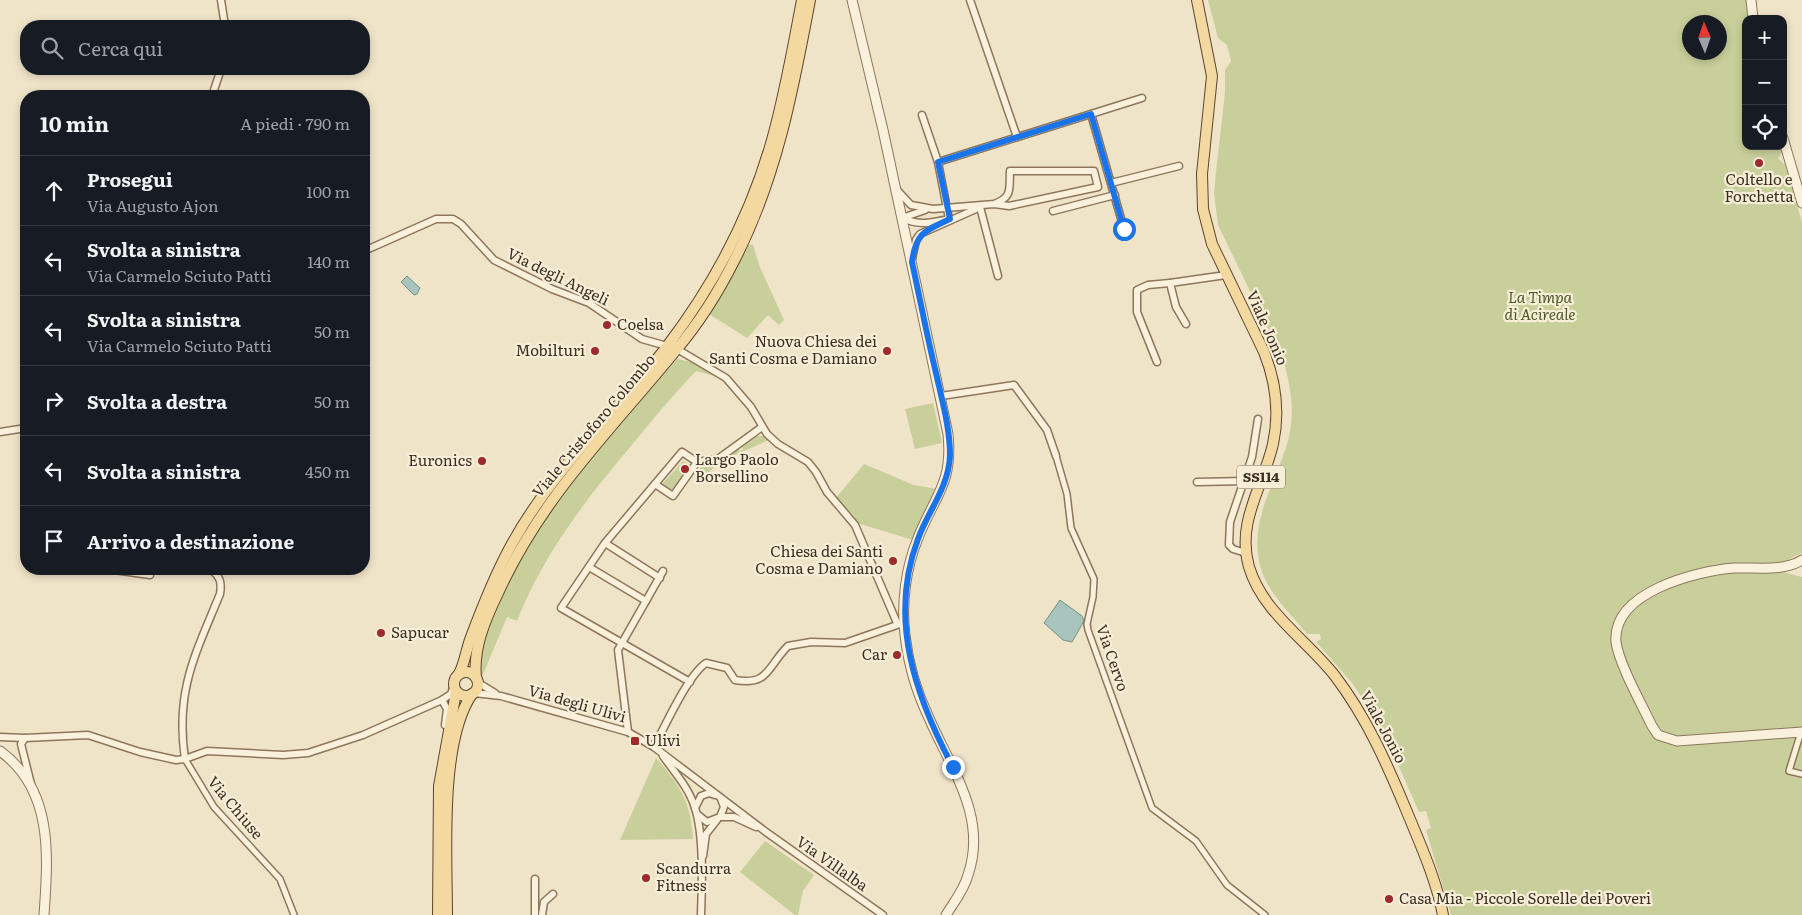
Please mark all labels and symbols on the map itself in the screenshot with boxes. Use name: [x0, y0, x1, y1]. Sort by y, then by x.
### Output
north arrow: [1682, 15, 1727, 60]
marker: Coltello e Forchetta: [1753, 157, 1765, 169]
place label: Coltello e Forchetta: [1724, 167, 1794, 207]
route start: [1113, 218, 1136, 241]
street label: Via degli Angeli: [504, 241, 614, 310]
park label: La Timpa di Acireale: [1505, 285, 1575, 325]
street label: Viale Jonio: [1242, 286, 1295, 369]
place label: Coelsa: [617, 312, 665, 335]
marker: Coelsa: [601, 319, 613, 331]
place label: Nuova Chiesa dei Santi Cosma e Damiano: [709, 329, 877, 369]
place label: Mobilturi: [515, 338, 585, 361]
marker: Mobilturi: [589, 345, 601, 357]
marker: Nuova Chiesa dei Santi Cosma e Damiano: [881, 345, 893, 357]
street label: Viale Cristoforo Colombo: [526, 348, 660, 502]
place label: Largo Paolo Borsellino: [695, 447, 779, 487]
place label: Euronics: [408, 448, 472, 471]
marker: Euronics: [476, 455, 488, 467]
marker: Largo Paolo Borsellino: [679, 463, 691, 475]
road number: SS114: [1237, 466, 1285, 488]
place label: Chiesa dei Santi Cosma e Damiano: [755, 539, 883, 579]
marker: Chiesa dei Santi Cosma e Damiano: [887, 555, 899, 567]
place label: Sapucar: [391, 620, 449, 643]
street label: Via Cervo: [1091, 621, 1136, 694]
marker: Sapucar: [375, 627, 387, 639]
place label: Car: [862, 642, 887, 665]
marker: Car: [891, 649, 903, 661]
street label: Via degli Ulivi: [526, 678, 629, 727]
street label: Viale Jonio: [1355, 686, 1413, 767]
place label: Ulivi: [645, 728, 681, 751]
marker: Ulivi: [629, 735, 641, 747]
route end: [942, 756, 965, 779]
street label: Via Chiuse: [203, 770, 270, 844]
street label: Via Villalba: [792, 830, 874, 897]
place label: Scandurra Fitness: [656, 856, 732, 896]
marker: Scandurra Fitness: [640, 872, 652, 884]
place label: Casa Mia - Piccole Sorelle dei Poveri: [1399, 886, 1651, 909]
marker: Casa Mia - Piccole Sorelle dei Poveri: [1383, 893, 1395, 905]

